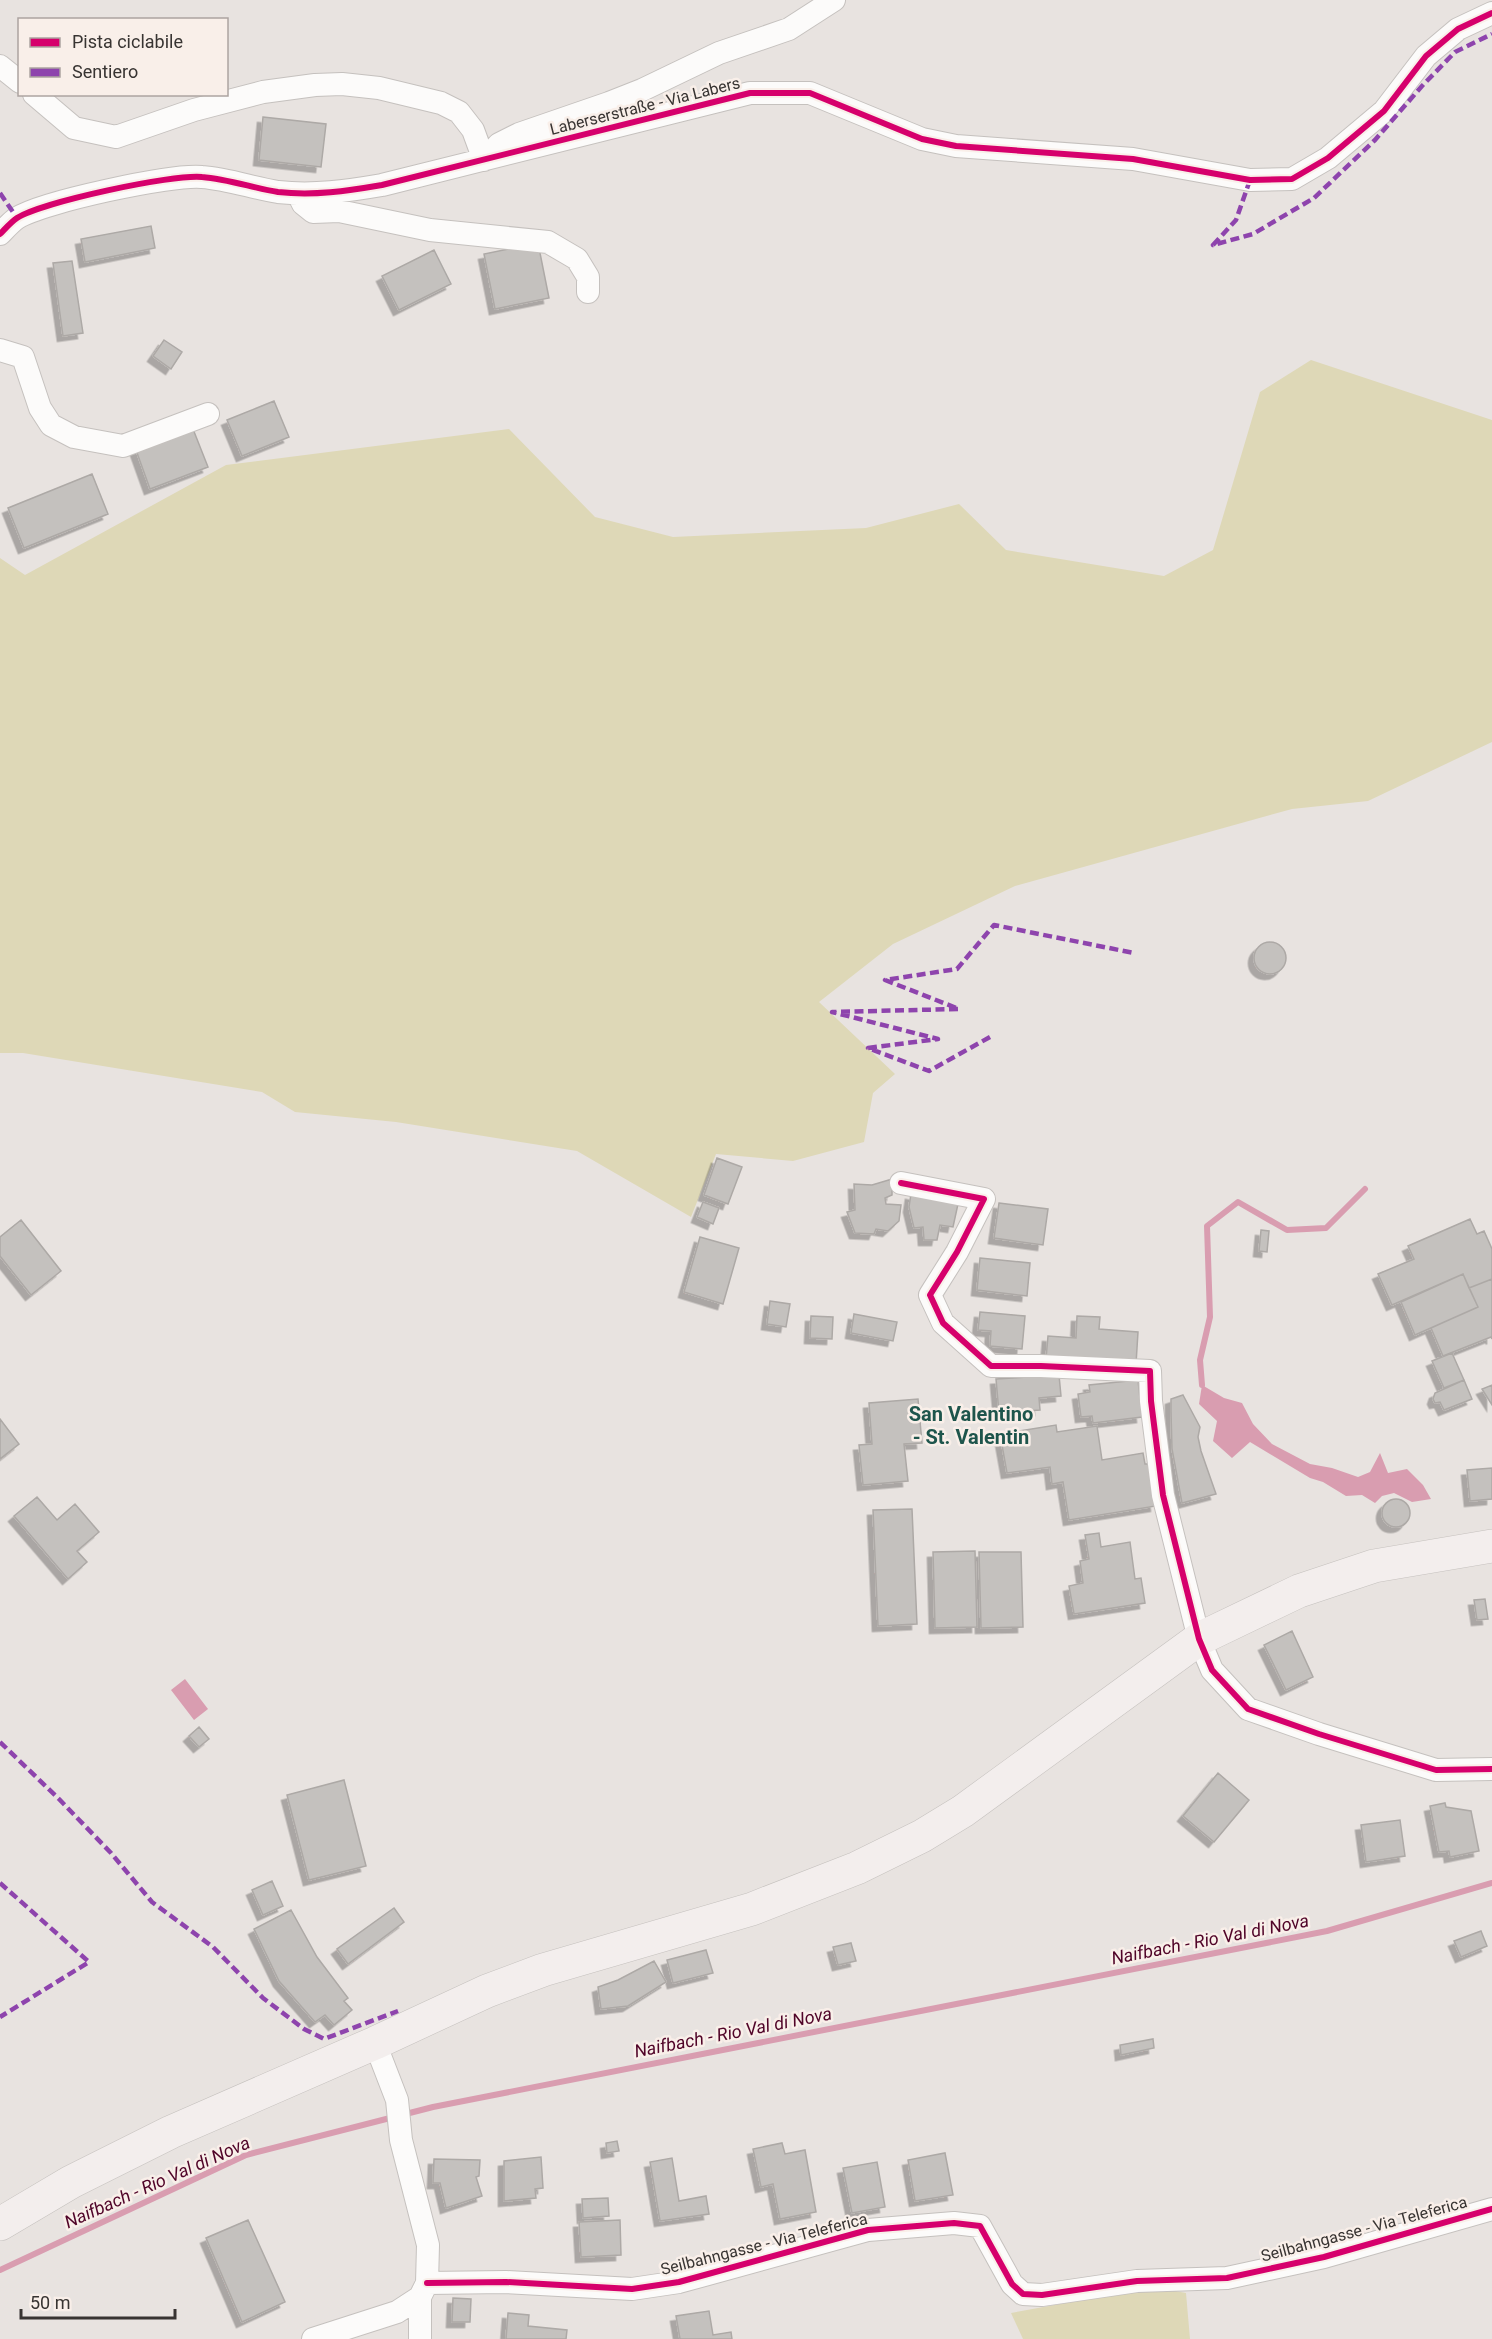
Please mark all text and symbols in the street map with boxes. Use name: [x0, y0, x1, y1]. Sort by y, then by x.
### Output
legend: [18, 18, 228, 96]
text: Pista ciclabile: [72, 31, 183, 52]
text: Sentiero: [72, 61, 138, 82]
street label: Laberserstraße - Via Labers: [548, 73, 742, 139]
district label: San Valentino - St. Valentin: [909, 1402, 1033, 1449]
water label: Naifbach - Rio Val di Nova: [1109, 1910, 1311, 1968]
water label: Naifbach - Rio Val di Nova: [632, 2003, 834, 2061]
water label: Naifbach - Rio Val di Nova: [61, 2132, 253, 2232]
street label: Seilbahngasse - Via Teleferica: [1259, 2192, 1469, 2266]
street label: Seilbahngasse - Via Teleferica: [659, 2209, 869, 2279]
scale bar: [21, 2282, 176, 2320]
text: 50 m: [30, 2292, 70, 2313]

